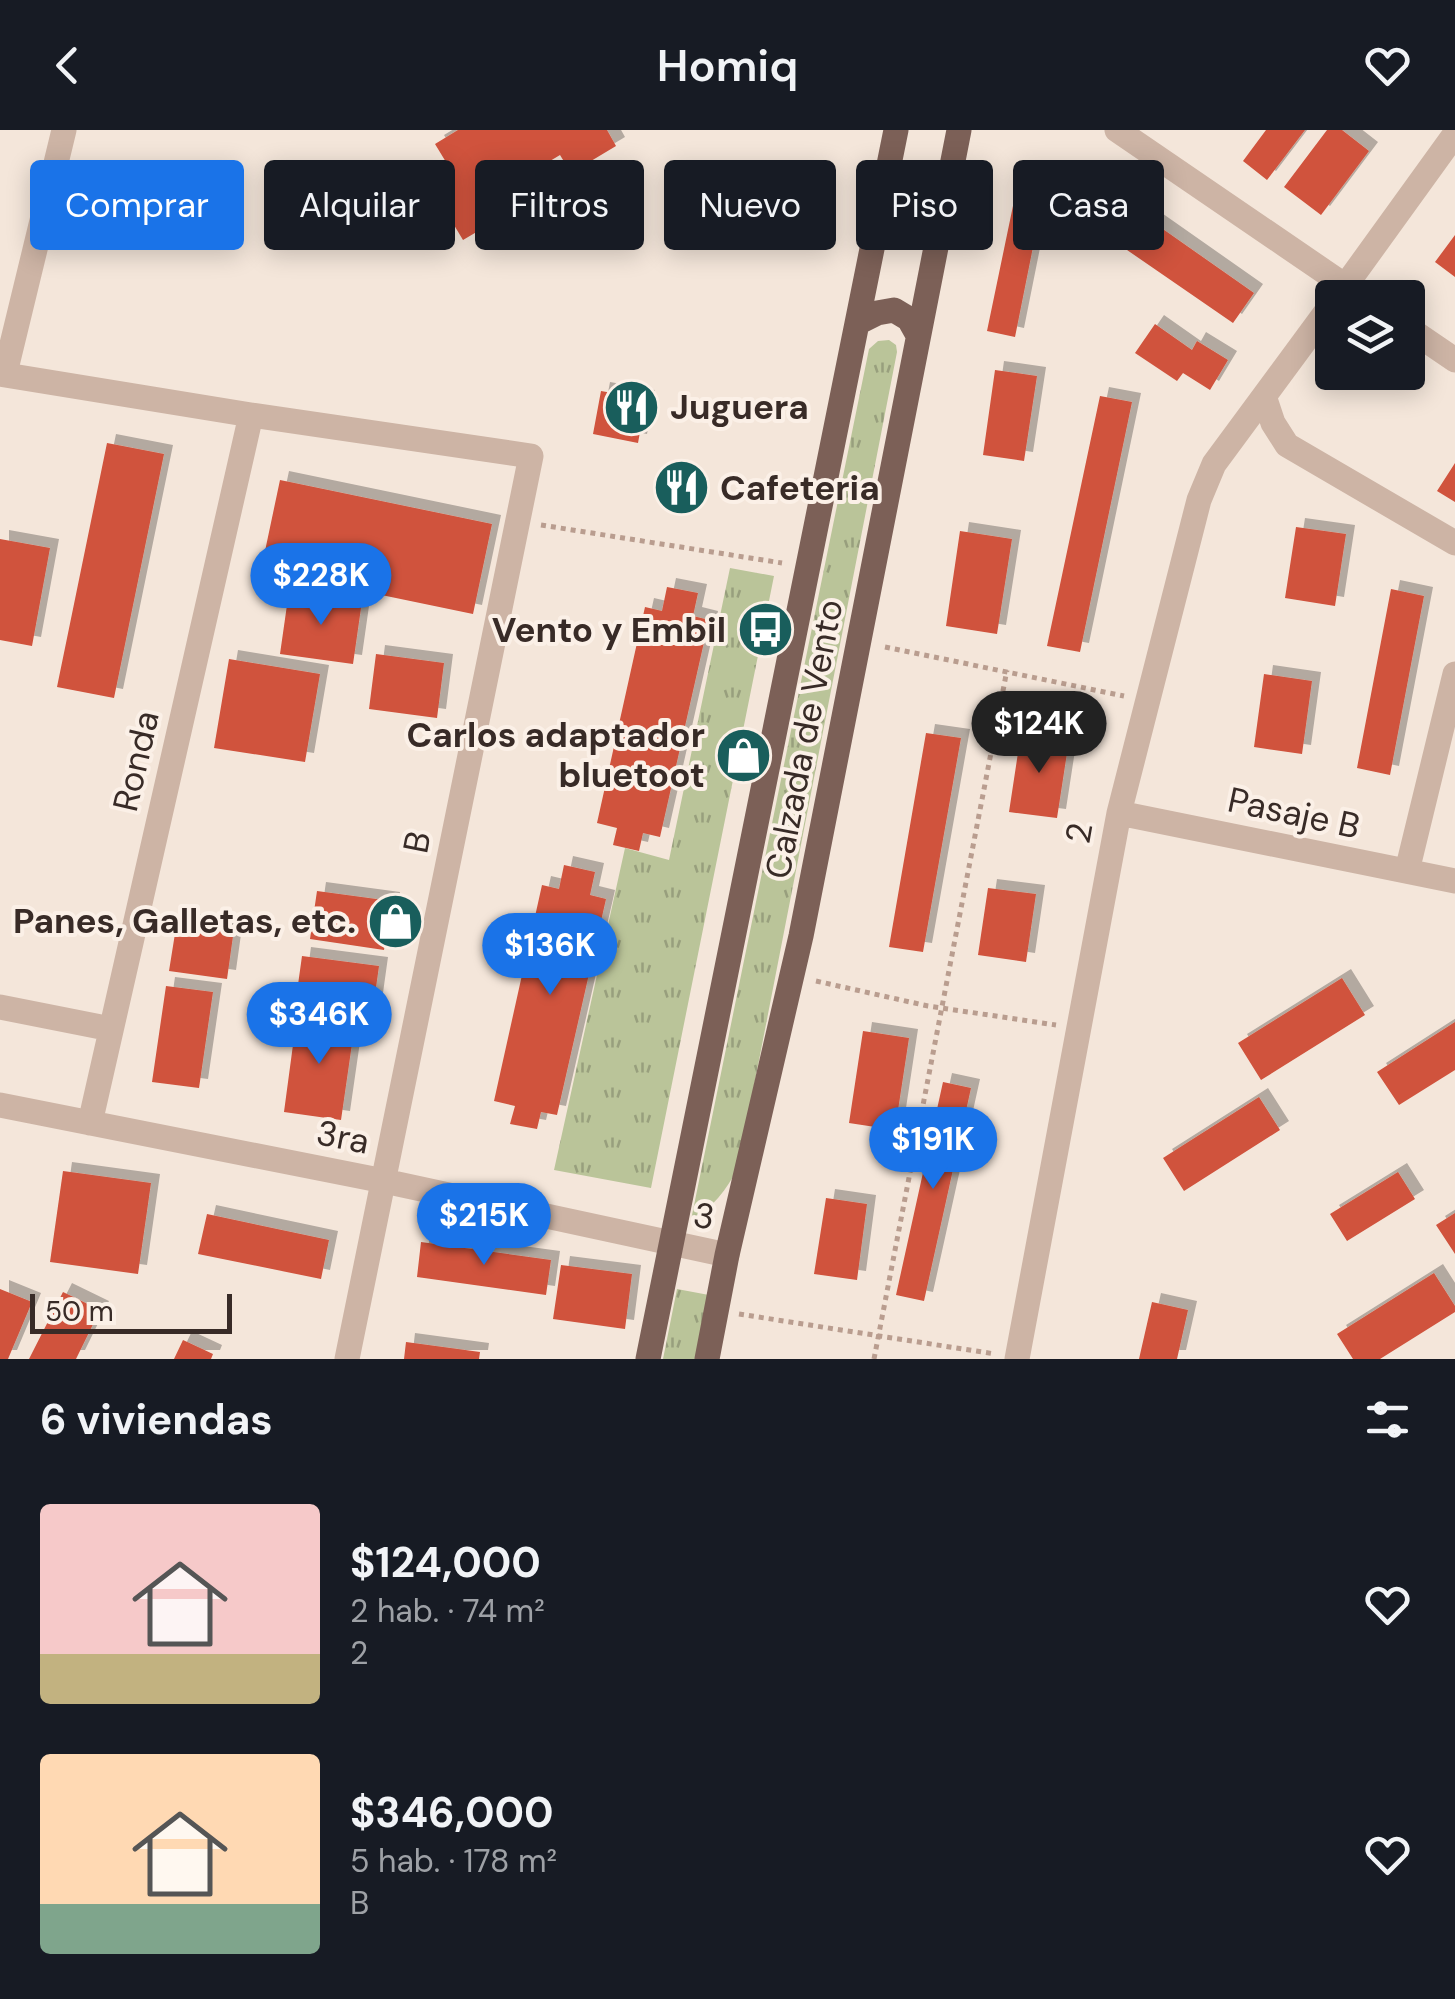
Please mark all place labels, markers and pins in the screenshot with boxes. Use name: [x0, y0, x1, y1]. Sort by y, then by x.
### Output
restaurant icon: Juguera: [601, 377, 661, 437]
place label: Juguera: [670, 384, 809, 430]
restaurant icon: Cafeteria: [651, 458, 711, 518]
place label: Cafeteria: [720, 465, 880, 511]
pin: $228K: [251, 543, 391, 628]
bus stop icon: Vento y Embil: [735, 600, 795, 660]
place label: Vento y Embil: [492, 607, 726, 653]
pin: $124K: [969, 691, 1109, 776]
place label: Carlos adaptador bluetoot: [406, 712, 705, 798]
shop icon: Carlos adaptador bluetoot: [714, 725, 774, 785]
shop icon: Panes, Galletas, etc.: [365, 891, 425, 951]
place label: Panes, Galletas, etc.: [13, 898, 356, 944]
pin: $136K: [480, 913, 620, 998]
pin: $346K: [249, 982, 389, 1067]
pin: $191K: [863, 1107, 1003, 1192]
pin: $215K: [414, 1183, 554, 1268]

